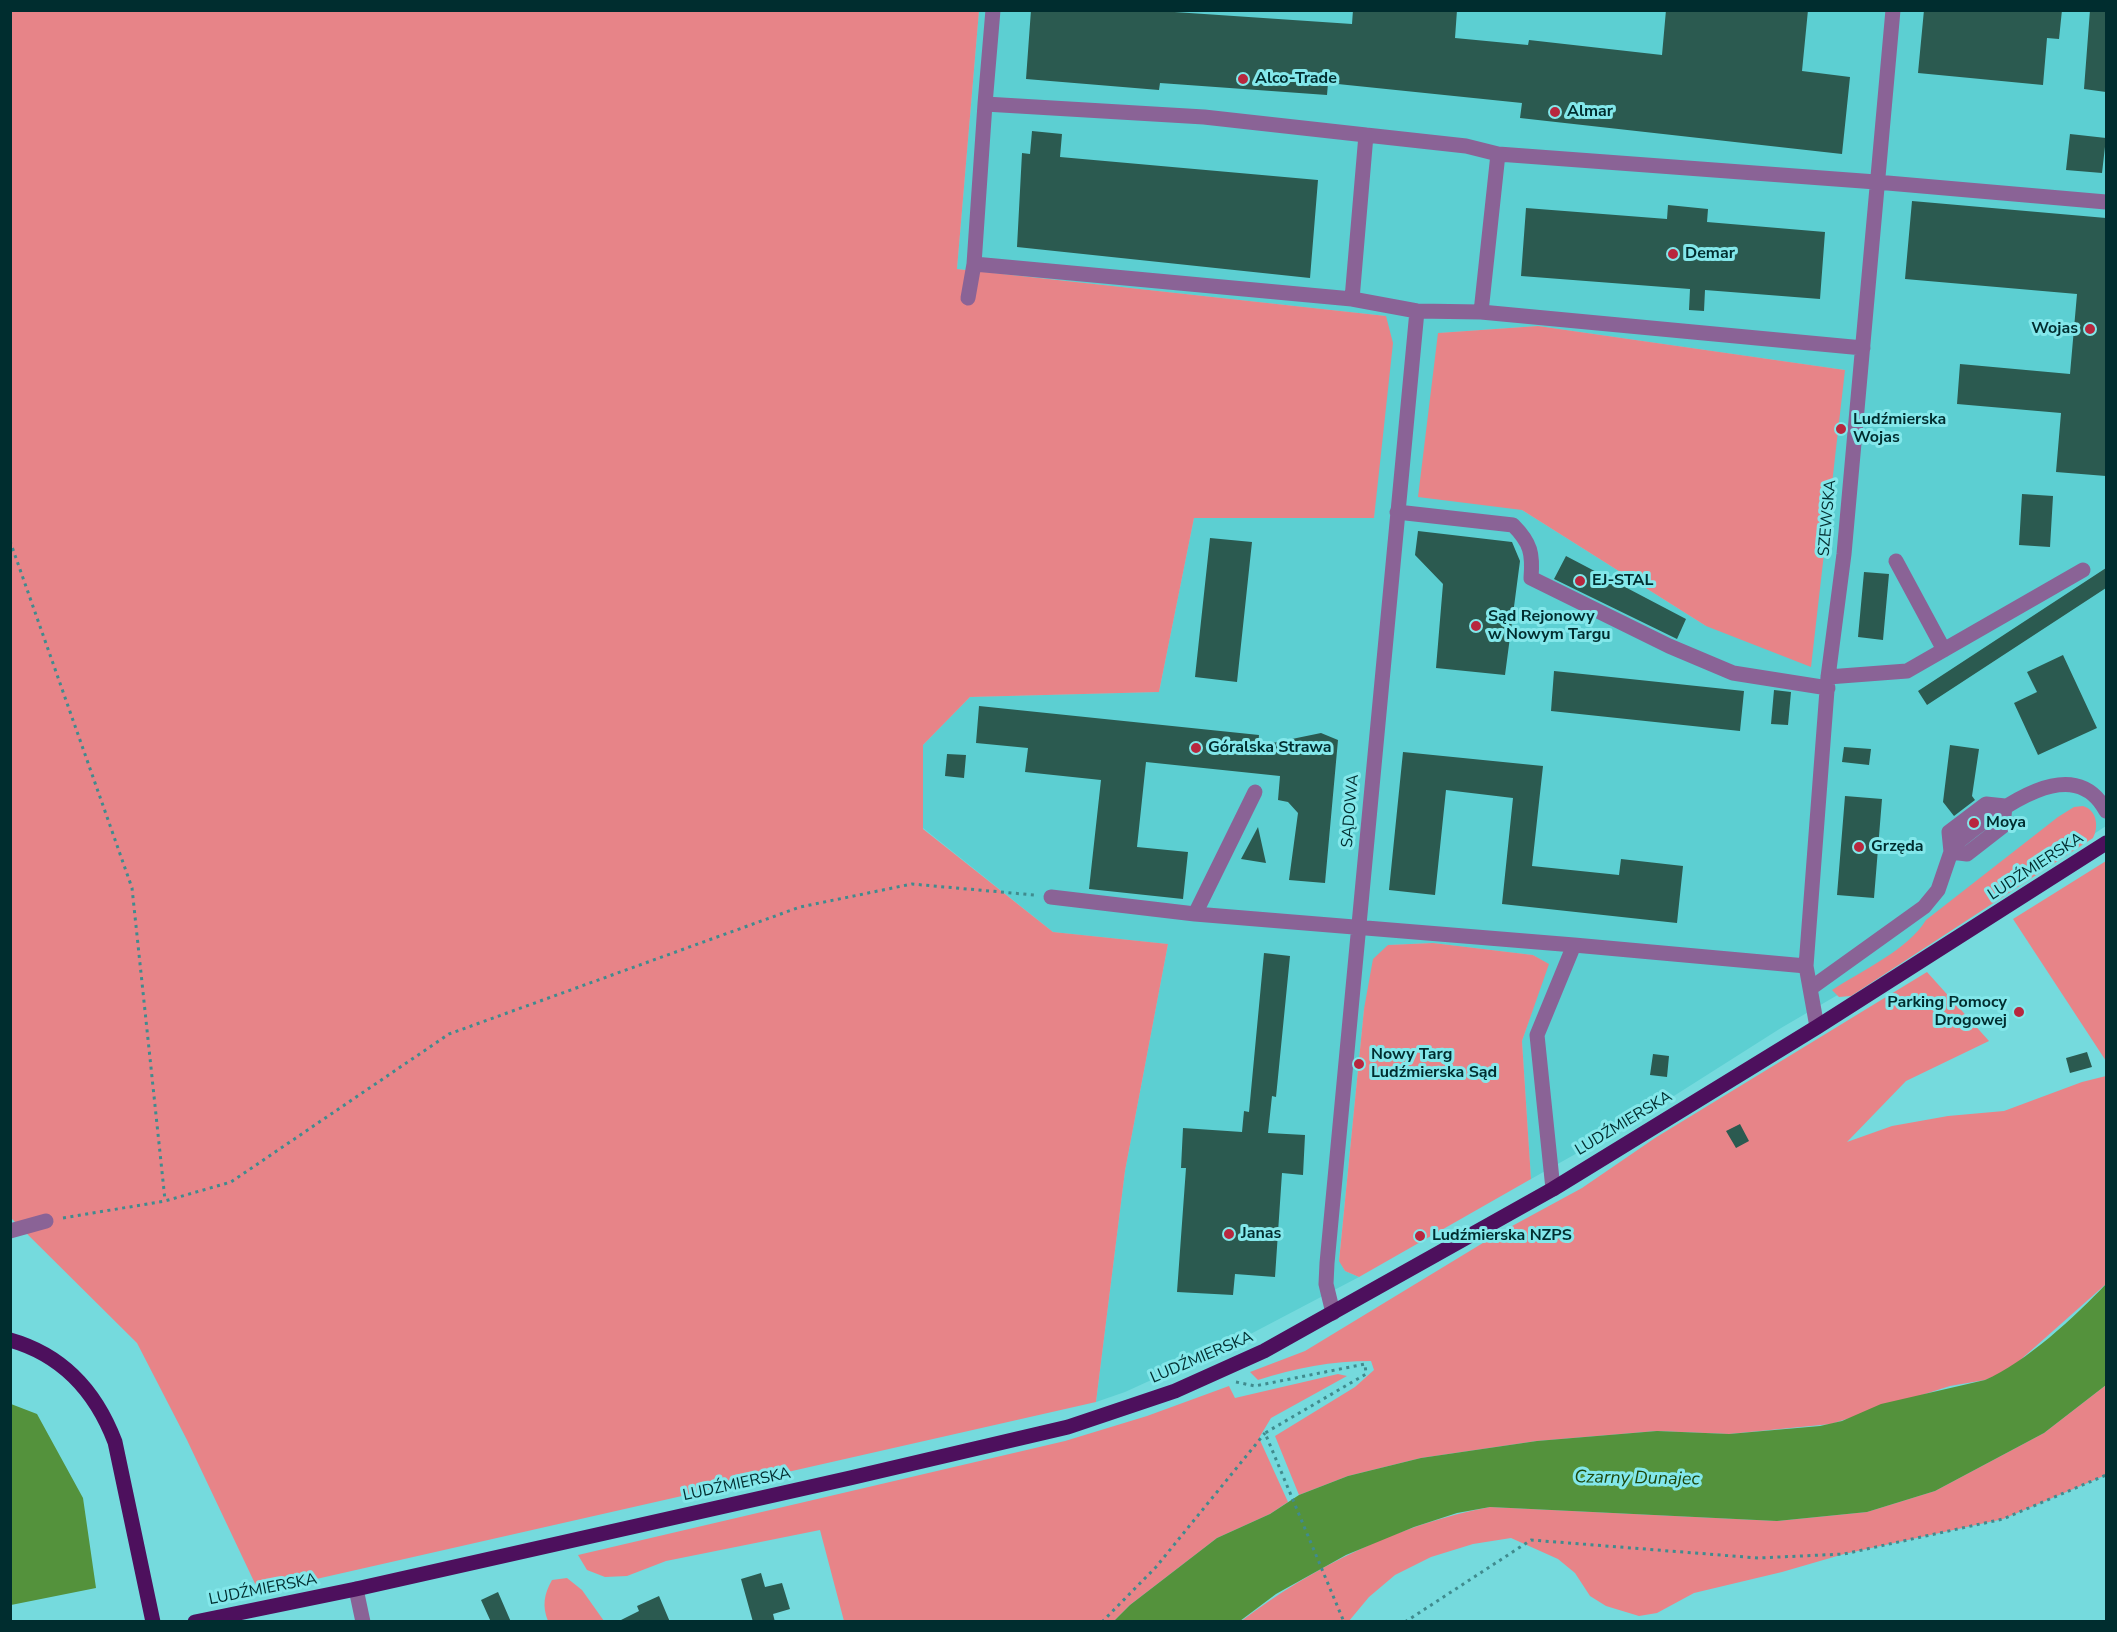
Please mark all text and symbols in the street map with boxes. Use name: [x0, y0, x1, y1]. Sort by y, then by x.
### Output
place label: Alco-Trade: [1255, 69, 1337, 89]
marker: Alco-Trade: [1236, 72, 1250, 86]
place label: Almar: [1567, 102, 1613, 122]
marker: Almar: [1548, 105, 1562, 119]
place label: Demar: [1685, 244, 1735, 264]
marker: Demar: [1666, 247, 1680, 261]
place label: Wojas: [2031, 319, 2078, 339]
marker: Wojas: [2083, 322, 2097, 336]
place label: Ludźmierska Wojas: [1853, 410, 1946, 448]
marker: Ludźmierska Wojas: [1834, 422, 1848, 436]
street label: SZEWSKA: [1815, 479, 1841, 557]
place label: EJ-STAL: [1592, 571, 1653, 591]
marker: EJ-STAL: [1573, 574, 1587, 588]
place label: Sąd Rejonowy w Nowym Targu: [1488, 607, 1611, 645]
marker: Sąd Rejonowy w Nowym Targu: [1469, 619, 1483, 633]
place label: Góralska Strawa: [1208, 738, 1332, 758]
marker: Góralska Strawa: [1189, 741, 1203, 755]
street label: SĄDOWA: [1338, 773, 1364, 849]
place label: Moya: [1986, 813, 2026, 833]
marker: Moya: [1967, 816, 1981, 830]
street label: LUDŹMIERSKA: [1985, 829, 2087, 905]
place label: Grzęda: [1871, 837, 1924, 857]
marker: Grzęda: [1852, 840, 1866, 854]
place label: Parking Pomocy Drogowej: [1887, 993, 2007, 1031]
marker: Parking Pomocy Drogowej: [2012, 1005, 2026, 1019]
place label: Nowy Targ Ludźmierska Sąd: [1371, 1045, 1497, 1083]
marker: Nowy Targ Ludźmierska Sąd: [1352, 1057, 1366, 1071]
street label: LUDŹMIERSKA: [1572, 1087, 1676, 1161]
place label: Janas: [1241, 1224, 1281, 1244]
place label: Ludźmierska NZPS: [1432, 1226, 1572, 1246]
marker: Janas: [1222, 1227, 1236, 1241]
marker: Ludźmierska NZPS: [1413, 1229, 1427, 1243]
street label: LUDŹMIERSKA: [1148, 1328, 1256, 1388]
street label: LUDŹMIERSKA: [681, 1464, 793, 1506]
water label: Czarny Dunajec: [1574, 1467, 1700, 1491]
street label: LUDŹMIERSKA: [207, 1570, 319, 1610]

